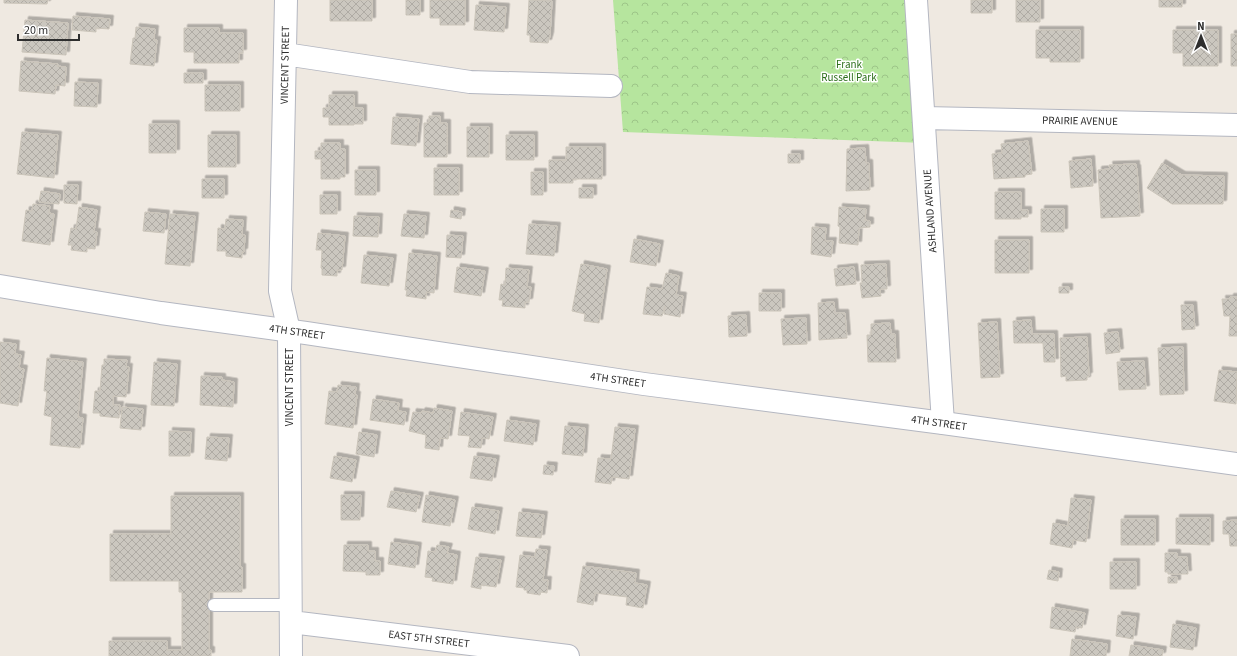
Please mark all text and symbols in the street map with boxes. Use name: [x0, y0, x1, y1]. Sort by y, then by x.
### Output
scale bar: [18, 16, 79, 42]
north arrow: [1181, 16, 1221, 56]
text: N: [1197, 19, 1205, 34]
text: 20 m: [24, 22, 48, 39]
street label: VINCENT STREET: [277, 26, 293, 104]
park label: Frank Russell Park: [821, 57, 877, 85]
street label: PRAIRIE AVENUE: [1042, 113, 1118, 129]
street label: ASHLAND AVENUE: [920, 169, 940, 253]
street label: 4TH STREET: [268, 321, 326, 343]
street label: VINCENT STREET: [282, 348, 297, 426]
street label: 4TH STREET: [589, 369, 647, 391]
street label: 4TH STREET: [910, 412, 968, 434]
street label: EAST 5TH STREET: [388, 627, 470, 651]

